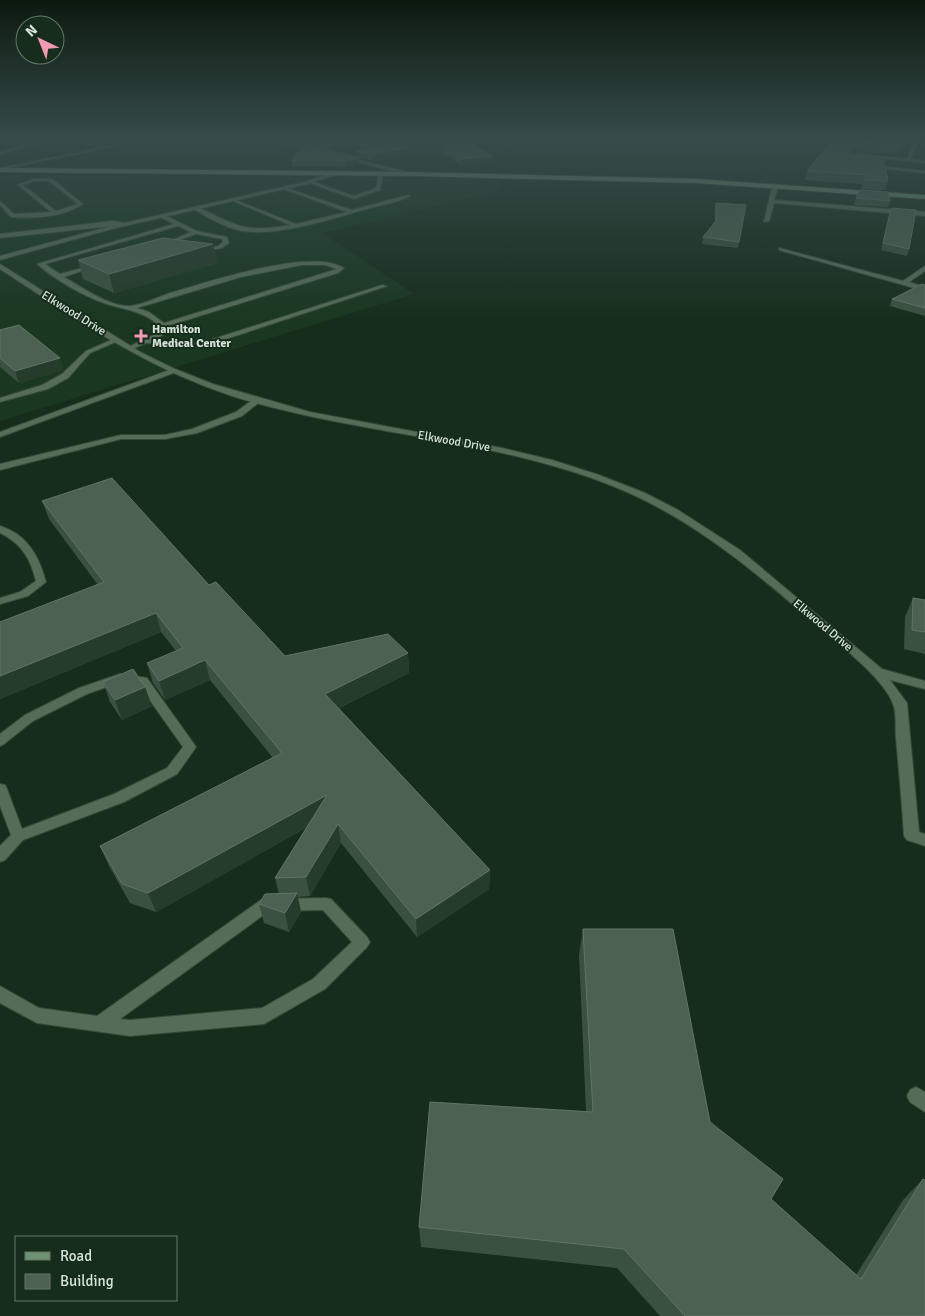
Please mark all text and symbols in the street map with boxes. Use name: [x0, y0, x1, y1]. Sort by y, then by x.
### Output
north arrow: [15, 15, 65, 65]
text: N: [22, 21, 41, 40]
street label: Elkwood Drive: [39, 288, 109, 339]
place label: Hamilton Medical Center: [152, 322, 231, 351]
marker: Hamilton Medical Center: [134, 329, 148, 343]
street label: Elkwood Drive: [417, 428, 491, 455]
street label: Elkwood Drive: [790, 596, 856, 655]
legend: [15, 1236, 178, 1301]
text: Road: [60, 1247, 92, 1265]
text: Building: [60, 1272, 114, 1290]

